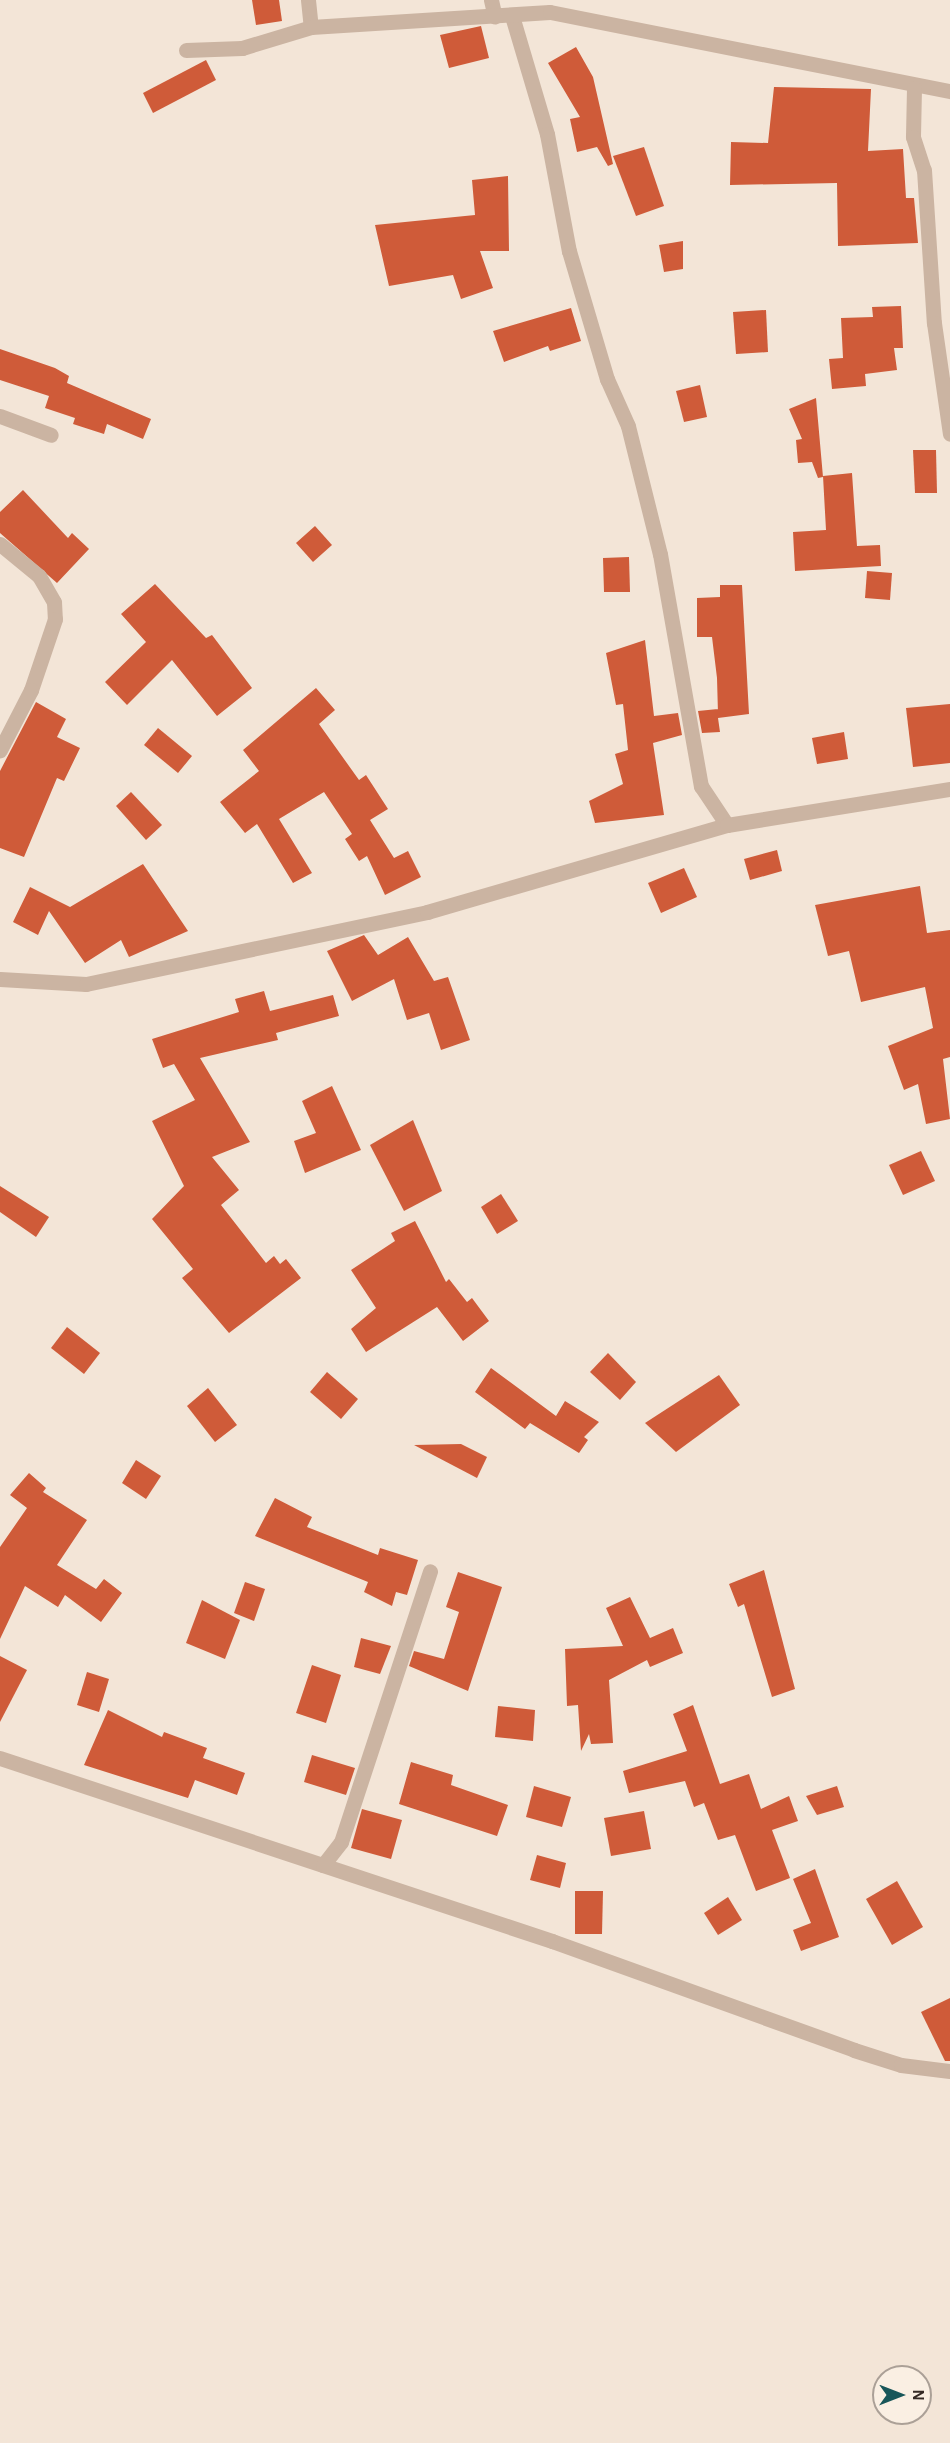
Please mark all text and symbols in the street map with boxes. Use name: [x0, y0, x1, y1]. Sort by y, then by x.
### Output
north arrow: [872, 2365, 932, 2425]
text: N: [910, 2389, 926, 2401]

